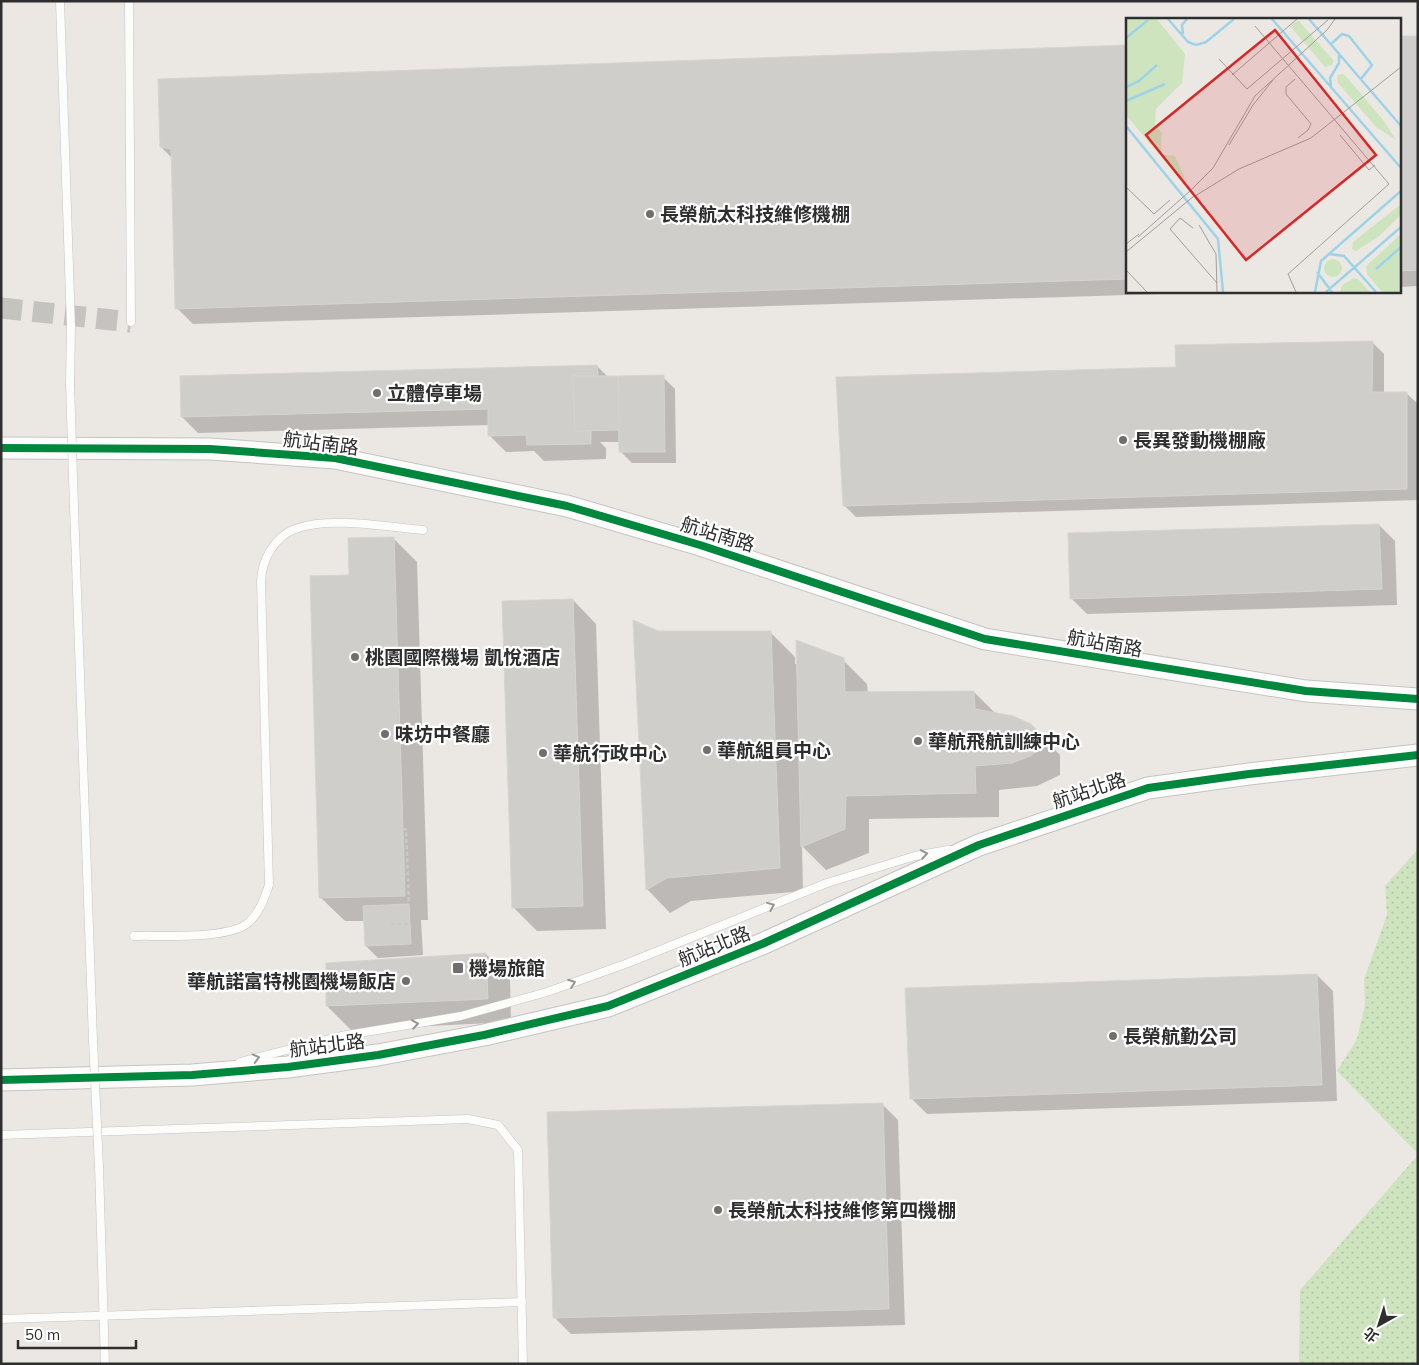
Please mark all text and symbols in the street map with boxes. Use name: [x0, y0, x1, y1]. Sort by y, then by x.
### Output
inset map: [1126, 18, 1402, 292]
place label: 長榮航太科技維修機棚: [660, 202, 850, 226]
marker: 長榮航太科技維修機棚: [644, 208, 656, 220]
place label: 立體停車場: [387, 381, 482, 405]
marker: 立體停車場: [371, 387, 383, 399]
street label: 航站南路: [282, 426, 360, 460]
place label: 長異發動機棚廠: [1133, 428, 1266, 452]
marker: 長異發動機棚廠: [1117, 434, 1129, 446]
street label: 航站南路: [678, 511, 758, 557]
street label: 航站南路: [1065, 625, 1145, 661]
place label: 桃園國際機場 凱悅酒店: [365, 645, 560, 669]
marker: 桃園國際機場 凱悅酒店: [349, 651, 361, 663]
place label: 味坊中餐廳: [395, 722, 490, 746]
marker: 味坊中餐廳: [379, 728, 391, 740]
place label: 華航飛航訓練中心: [928, 729, 1080, 753]
marker: 華航飛航訓練中心: [912, 735, 924, 747]
place label: 華航組員中心: [717, 738, 831, 762]
place label: 華航行政中心: [553, 741, 667, 765]
marker: 華航組員中心: [701, 744, 713, 756]
marker: 華航行政中心: [537, 747, 549, 759]
street label: 航站北路: [1049, 767, 1129, 813]
one-way arrow: [920, 850, 929, 860]
one-way arrow: [766, 901, 774, 911]
street label: 航站北路: [674, 921, 754, 971]
place label: 機場旅館: [469, 956, 545, 980]
marker: 機場旅館: [451, 961, 465, 975]
place label: 華航諾富特桃園機場飯店: [187, 969, 396, 993]
marker: 華航諾富特桃園機場飯店: [400, 975, 412, 987]
one-way arrow: [567, 979, 576, 989]
one-way arrow: [410, 1019, 419, 1029]
place label: 長榮航勤公司: [1123, 1024, 1237, 1048]
street label: 航站北路: [288, 1028, 366, 1062]
marker: 長榮航勤公司: [1107, 1030, 1119, 1042]
one-way arrow: [252, 1053, 261, 1064]
place label: 長榮航太科技維修第四機棚: [728, 1198, 956, 1222]
marker: 長榮航太科技維修第四機棚: [712, 1204, 724, 1216]
north arrow: [1354, 1300, 1404, 1350]
scale bar: [18, 1318, 135, 1350]
text: 北: [1360, 1324, 1382, 1347]
text: 50 m: [25, 1325, 60, 1344]

